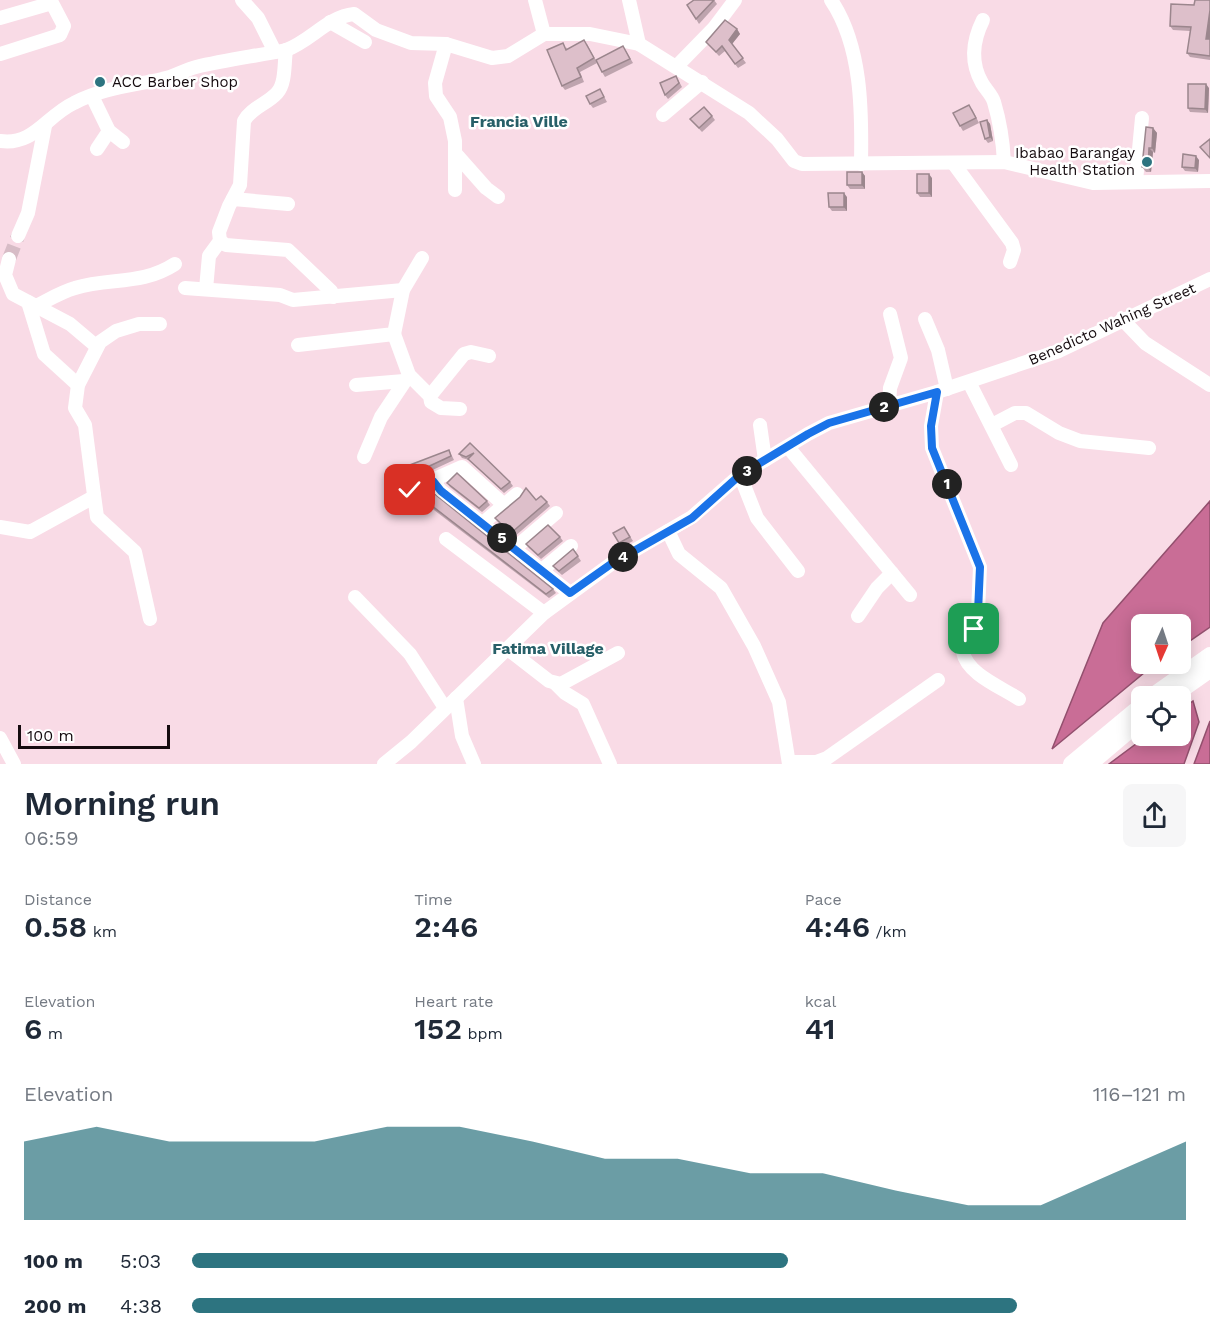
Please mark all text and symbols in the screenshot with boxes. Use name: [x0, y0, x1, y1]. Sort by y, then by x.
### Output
place label: ACC Barber Shop: [112, 73, 238, 91]
marker: ACC Barber Shop: [93, 75, 107, 89]
district label: Francia Ville: [470, 112, 568, 131]
place label: Ibabao Barangay Health Station: [1015, 144, 1135, 179]
marker: Ibabao Barangay Health Station: [1140, 155, 1154, 169]
street label: Benedicto Wahing Street: [1026, 279, 1199, 369]
pin: 2: [869, 392, 899, 422]
text: 2: [879, 397, 889, 416]
pin: 3: [732, 456, 762, 486]
text: 3: [742, 461, 752, 480]
pin: [384, 464, 435, 515]
pin: 1: [932, 469, 962, 499]
icon: check: [393, 473, 426, 506]
text: 1: [944, 474, 950, 493]
pin: 5: [487, 523, 517, 553]
text: 5: [497, 528, 507, 547]
pin: 4: [608, 542, 638, 572]
text: 4: [618, 547, 628, 566]
pin: [948, 603, 999, 654]
icon: arrive: [957, 612, 990, 645]
north arrow: [1131, 614, 1191, 674]
map controls: [1131, 614, 1191, 746]
district label: Fatima Village: [492, 639, 604, 658]
button: locate: [1131, 686, 1191, 746]
scale bar: [18, 722, 170, 750]
text: 100 m: [27, 726, 74, 745]
text: Morning run: [24, 784, 220, 823]
button: share: [1123, 784, 1186, 847]
text: 06:59: [24, 826, 79, 850]
text: Distance: [24, 890, 92, 909]
text: Time: [414, 890, 452, 909]
text: Pace: [805, 890, 842, 909]
text: 0.58: [24, 909, 87, 944]
text: 2:46: [414, 909, 478, 944]
text: 4:46: [805, 909, 870, 944]
text: km: [87, 922, 117, 941]
text: /km: [870, 922, 907, 941]
text: Elevation: [24, 992, 95, 1011]
text: Heart rate: [414, 992, 493, 1011]
text: kcal: [805, 992, 836, 1011]
text: 6: [24, 1011, 42, 1046]
text: 152: [414, 1011, 462, 1046]
text: 41: [805, 1011, 836, 1046]
text: m: [42, 1024, 63, 1043]
text: bpm: [462, 1024, 503, 1043]
text: Elevation: [24, 1082, 113, 1106]
text: 116–121 m: [1093, 1082, 1186, 1106]
text: 100 m: [24, 1249, 83, 1273]
text: 5:03: [120, 1249, 161, 1273]
text: 200 m: [24, 1294, 86, 1318]
text: 4:38: [120, 1294, 162, 1318]

